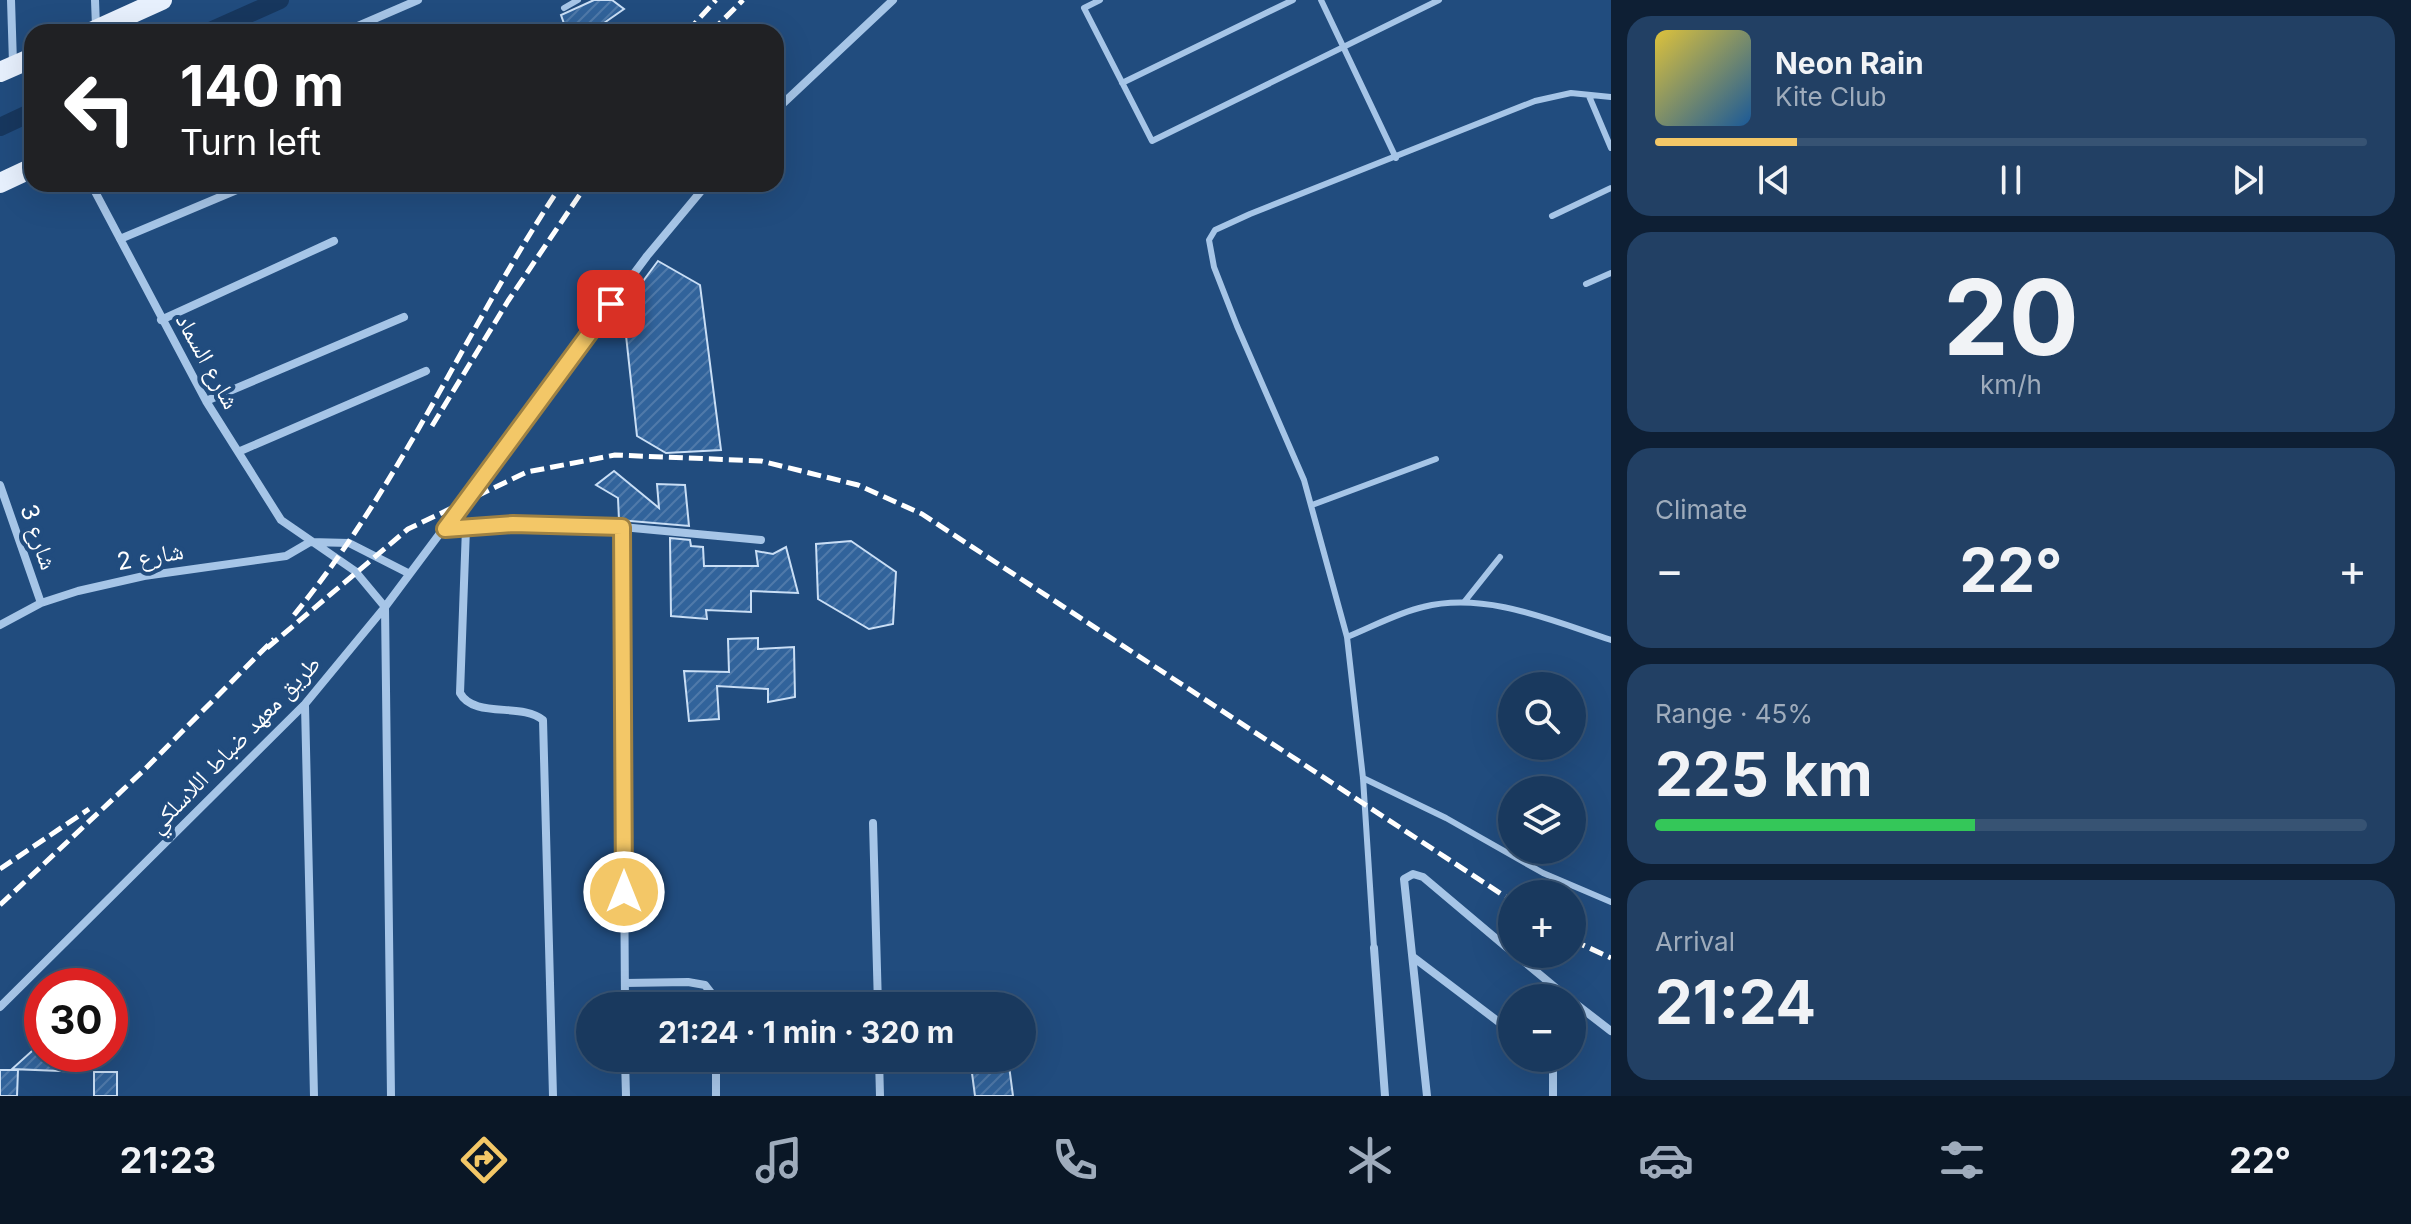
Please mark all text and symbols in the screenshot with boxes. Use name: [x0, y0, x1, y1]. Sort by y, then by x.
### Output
text: Neon Rain: [1775, 45, 1924, 81]
text: 140 m: [180, 52, 344, 120]
icon: left: [48, 56, 152, 160]
text: Kite Club: [1775, 81, 1886, 112]
text: Turn left: [180, 120, 321, 164]
icon: previous: [1752, 158, 1796, 202]
icon: pause: [1989, 158, 2033, 202]
icon: next: [2226, 158, 2270, 202]
text: 20: [1943, 254, 2079, 380]
pin: [577, 270, 645, 338]
icon: arrive: [589, 282, 633, 326]
street label: شارع السماد: [169, 308, 246, 414]
text: km/h: [1980, 369, 2042, 400]
text: Climate: [1655, 494, 1747, 525]
street label: شارع 3: [13, 501, 64, 574]
text: 22°: [1959, 534, 2063, 606]
street label: شارع 2: [114, 536, 186, 577]
text: −: [1655, 543, 1684, 597]
text: +: [2338, 543, 2367, 597]
street label: طريق معهد ضباط اللاسلكي: [142, 649, 330, 842]
map controls: [1498, 672, 1586, 1072]
button: search: [1498, 672, 1586, 760]
text: Range · 45%: [1655, 698, 1813, 729]
text: 225 km: [1655, 738, 1873, 810]
button: layers: [1498, 776, 1586, 864]
position arrow: [582, 850, 666, 934]
button: +: [1498, 880, 1586, 968]
text: Arrival: [1655, 926, 1735, 957]
text: 21:24: [1655, 966, 1816, 1038]
speed limit sign: 30: [24, 968, 128, 1072]
button: −: [1498, 984, 1586, 1072]
text: 21:24 · 1 min · 320 m: [658, 1014, 954, 1050]
icon: directions: [456, 1132, 512, 1188]
icon: music: [751, 1132, 807, 1188]
icon: phone: [1047, 1132, 1103, 1188]
icon: climate: [1342, 1132, 1398, 1188]
icon: car: [1638, 1132, 1694, 1188]
icon: filters: [1934, 1132, 1990, 1188]
text: 21:23: [120, 1138, 216, 1182]
text: 22°: [2229, 1138, 2291, 1182]

